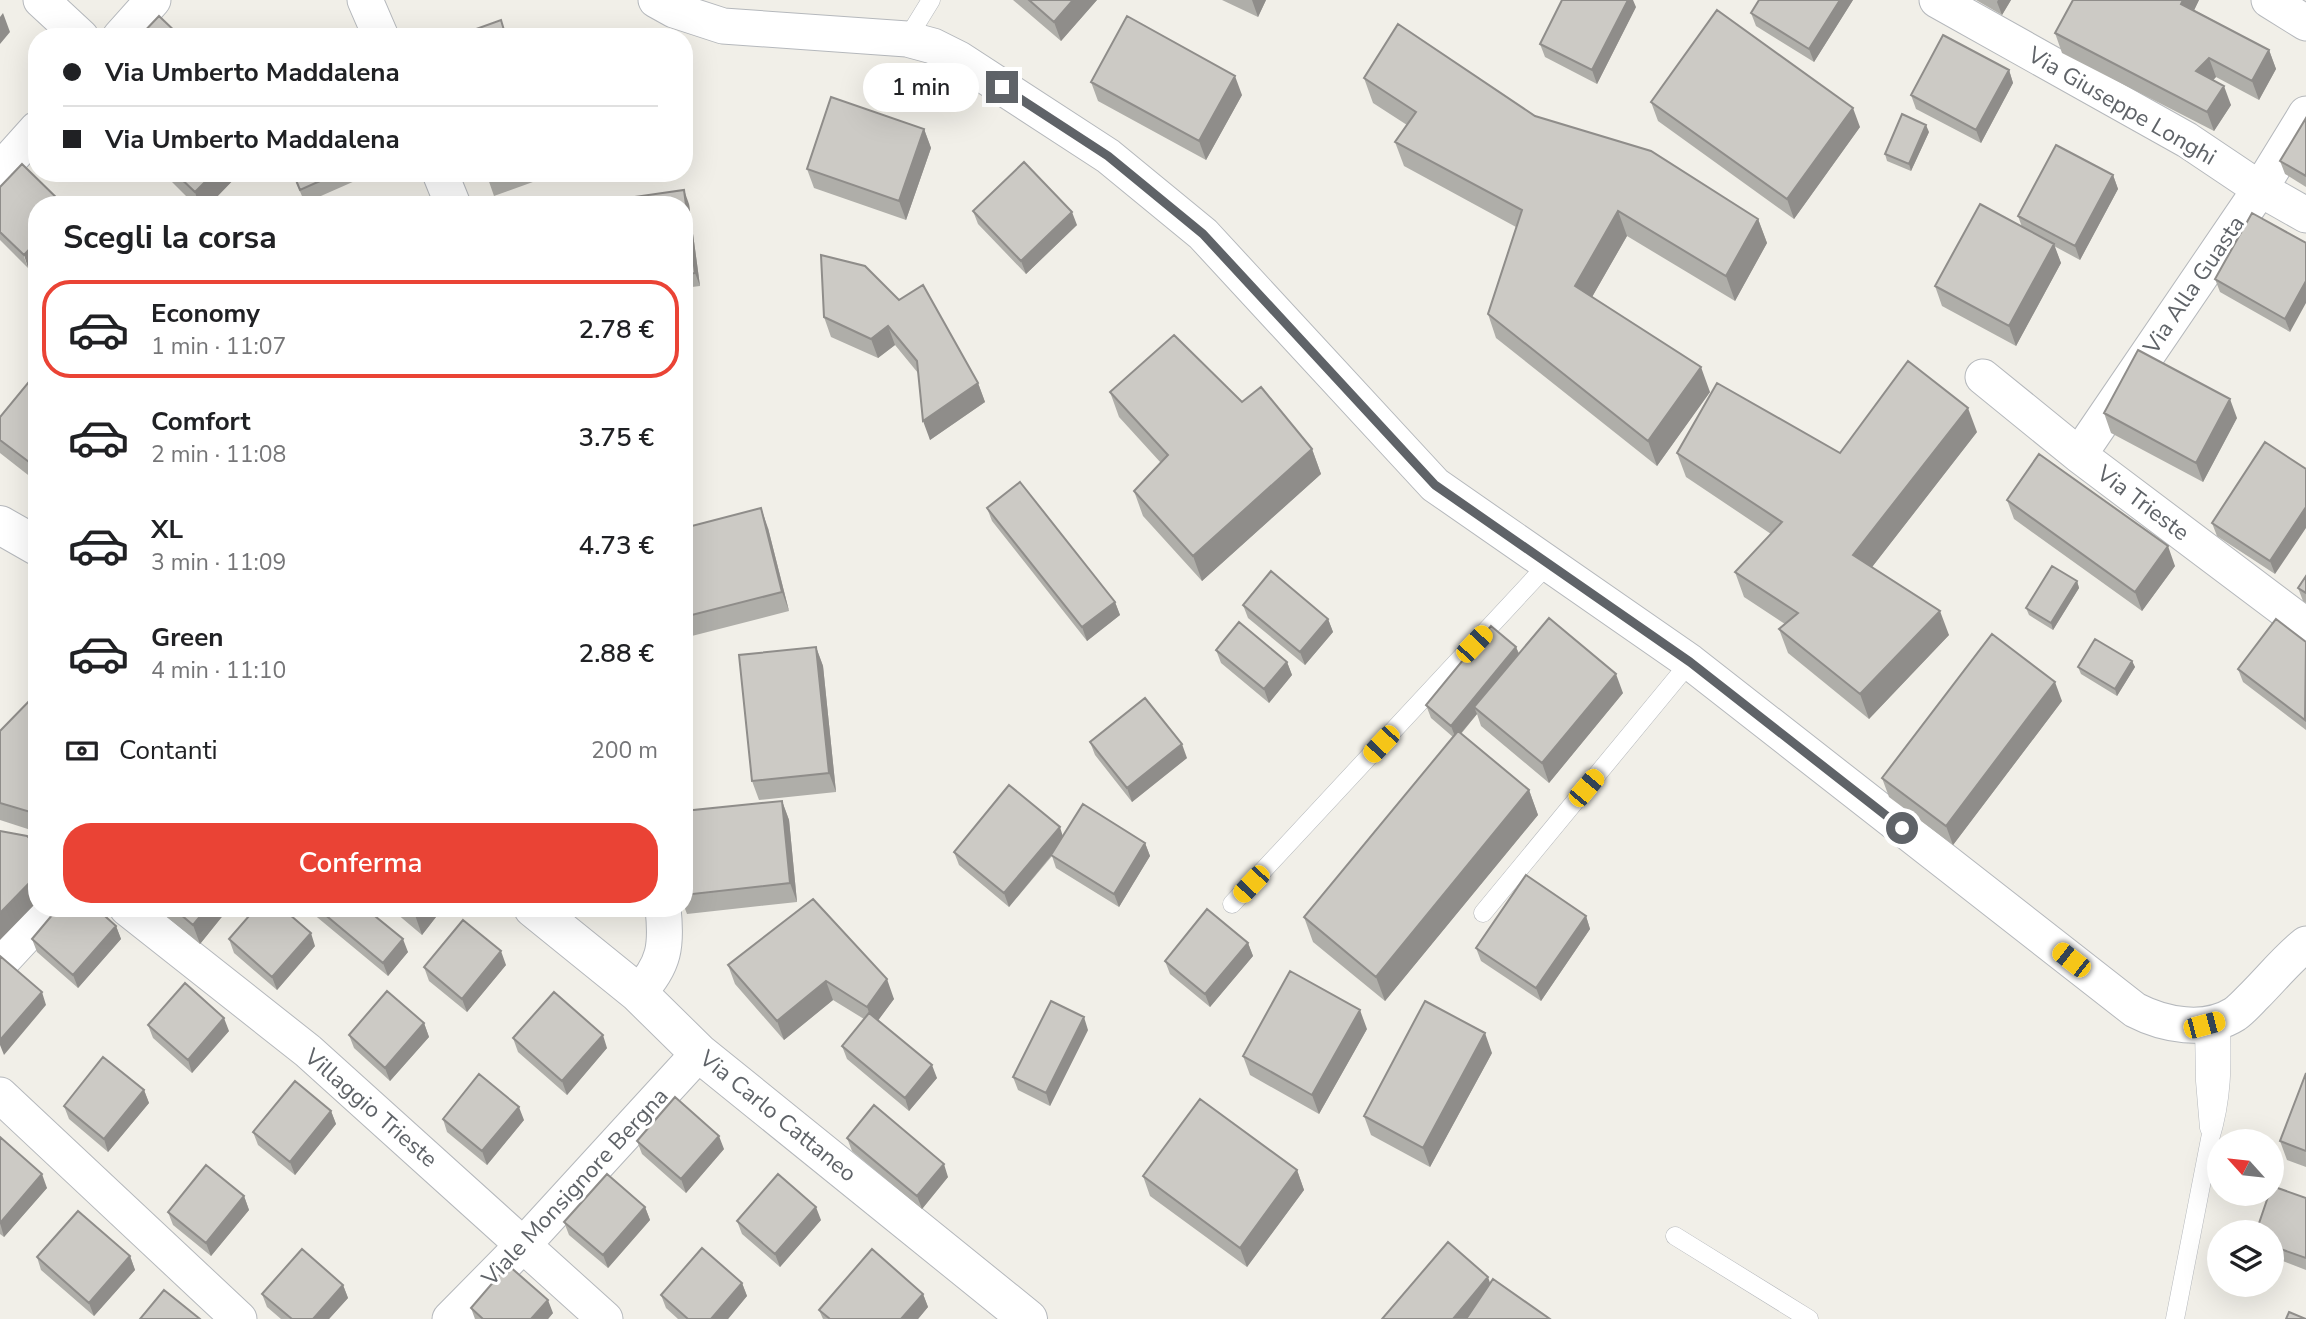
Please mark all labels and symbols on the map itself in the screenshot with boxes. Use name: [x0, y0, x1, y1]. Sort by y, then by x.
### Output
street label: Via Giuseppe Longhi: [2021, 39, 2222, 173]
callout: 1 min: [862, 62, 978, 112]
route end: [986, 71, 1018, 103]
street label: Via Alla Guasta: [2136, 210, 2252, 361]
street label: Via Trieste: [2090, 457, 2196, 548]
car: [1452, 621, 1497, 667]
car: [1359, 721, 1404, 767]
car: [1565, 765, 1608, 811]
route start: [1886, 812, 1918, 844]
car: [1229, 861, 1274, 907]
car: [2048, 939, 2095, 981]
car: [2181, 1009, 2228, 1041]
street label: Villaggio Trieste: [297, 1041, 444, 1174]
street label: Via Carlo Cattaneo: [692, 1042, 863, 1189]
street label: Viale Monsignore Bergna: [474, 1081, 675, 1293]
north arrow: [2207, 1129, 2284, 1206]

